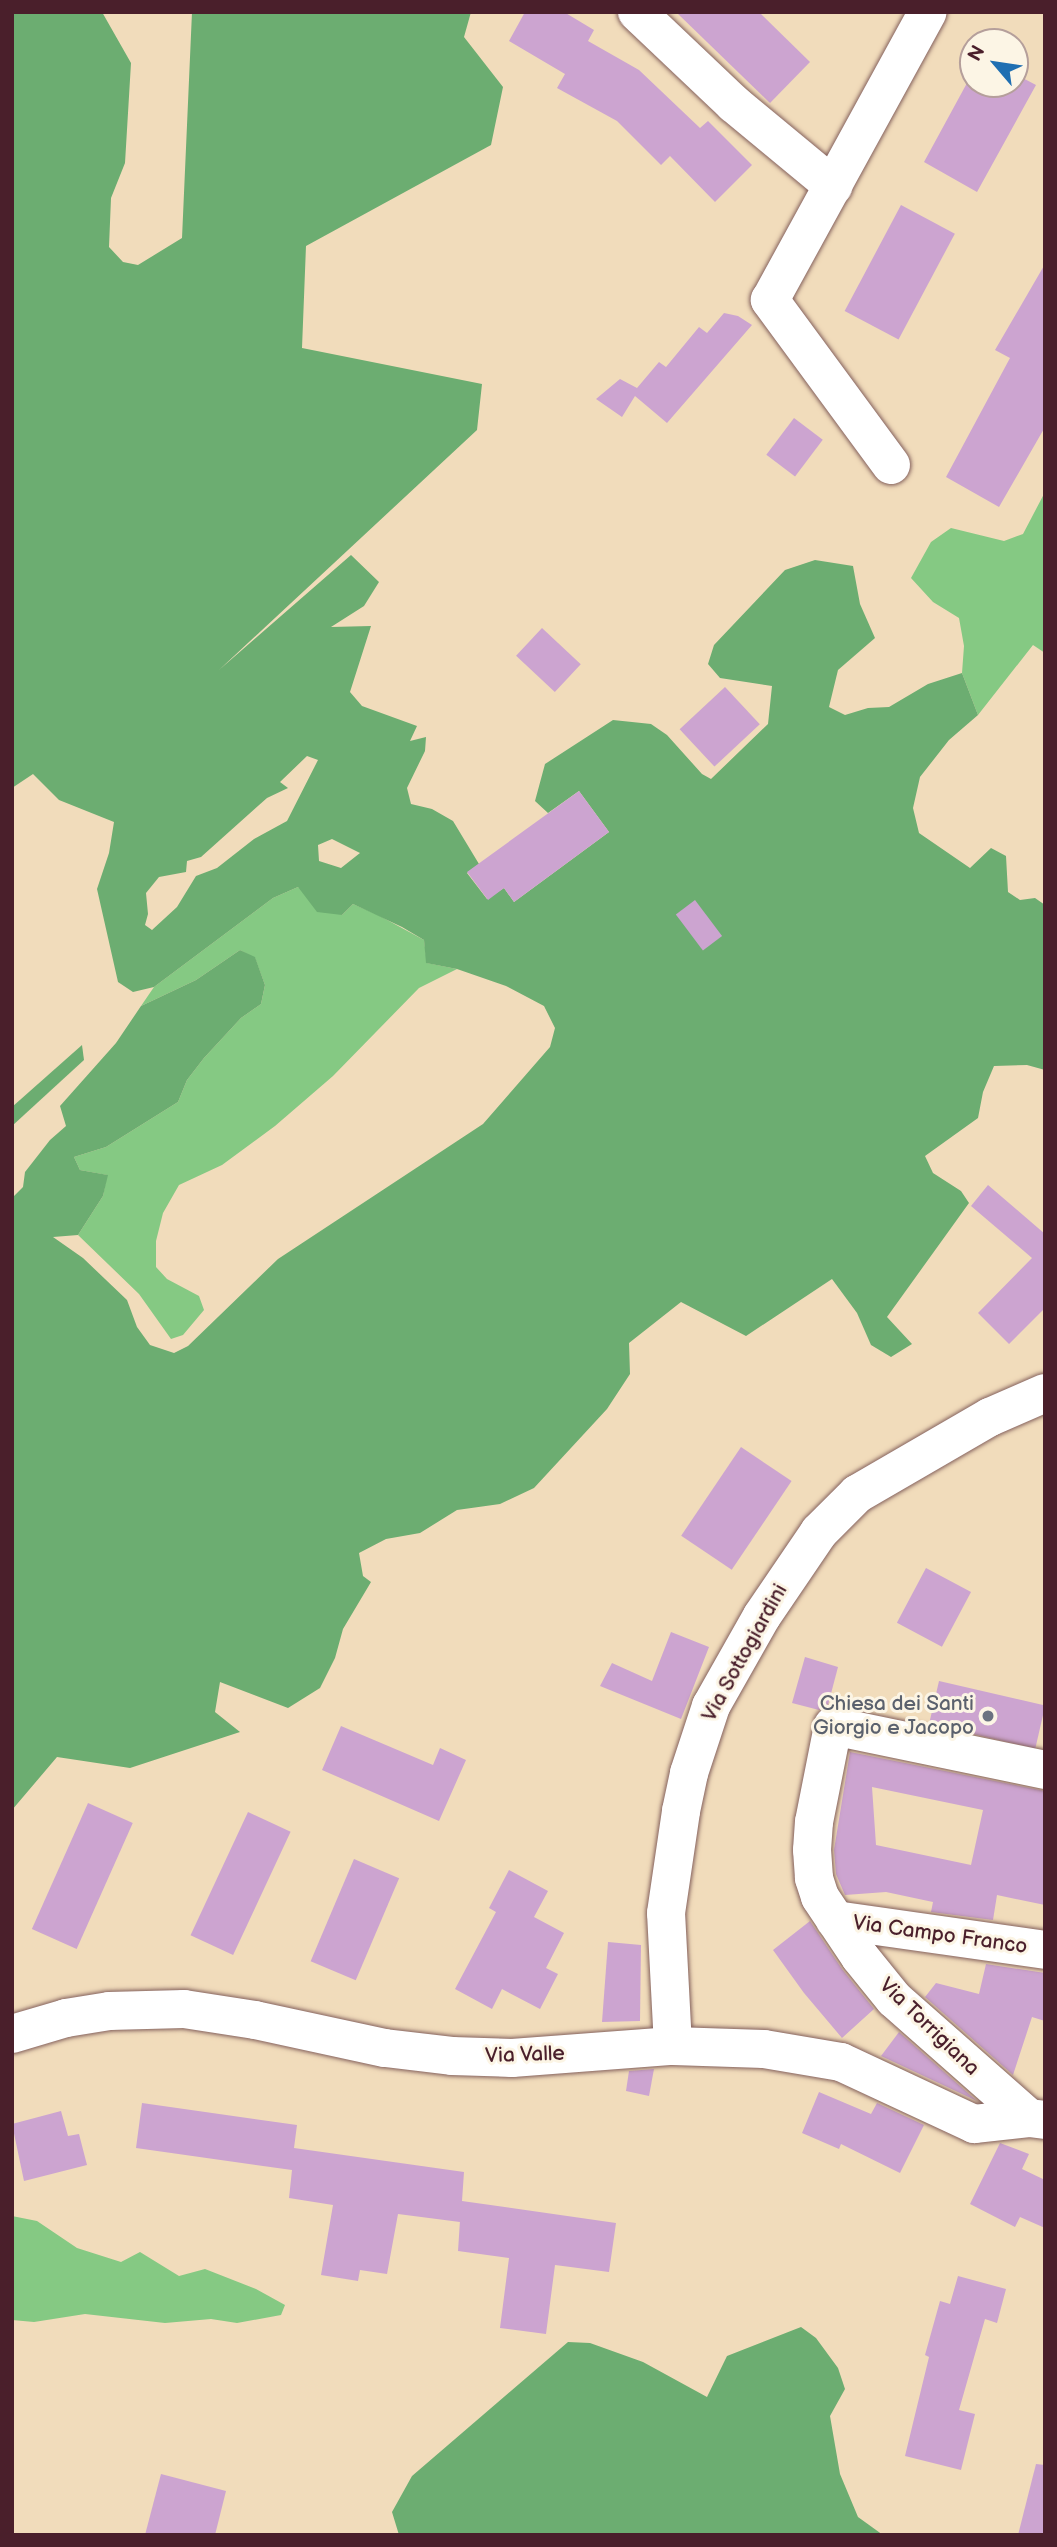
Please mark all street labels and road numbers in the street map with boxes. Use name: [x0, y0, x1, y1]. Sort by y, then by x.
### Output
street label: Via Sottogiardini: [697, 1580, 793, 1726]
street label: Via Campo Franco: [851, 1910, 1029, 1960]
street label: Via Torrigiana: [873, 1973, 985, 2081]
street label: Via Valle: [484, 2041, 566, 2069]

